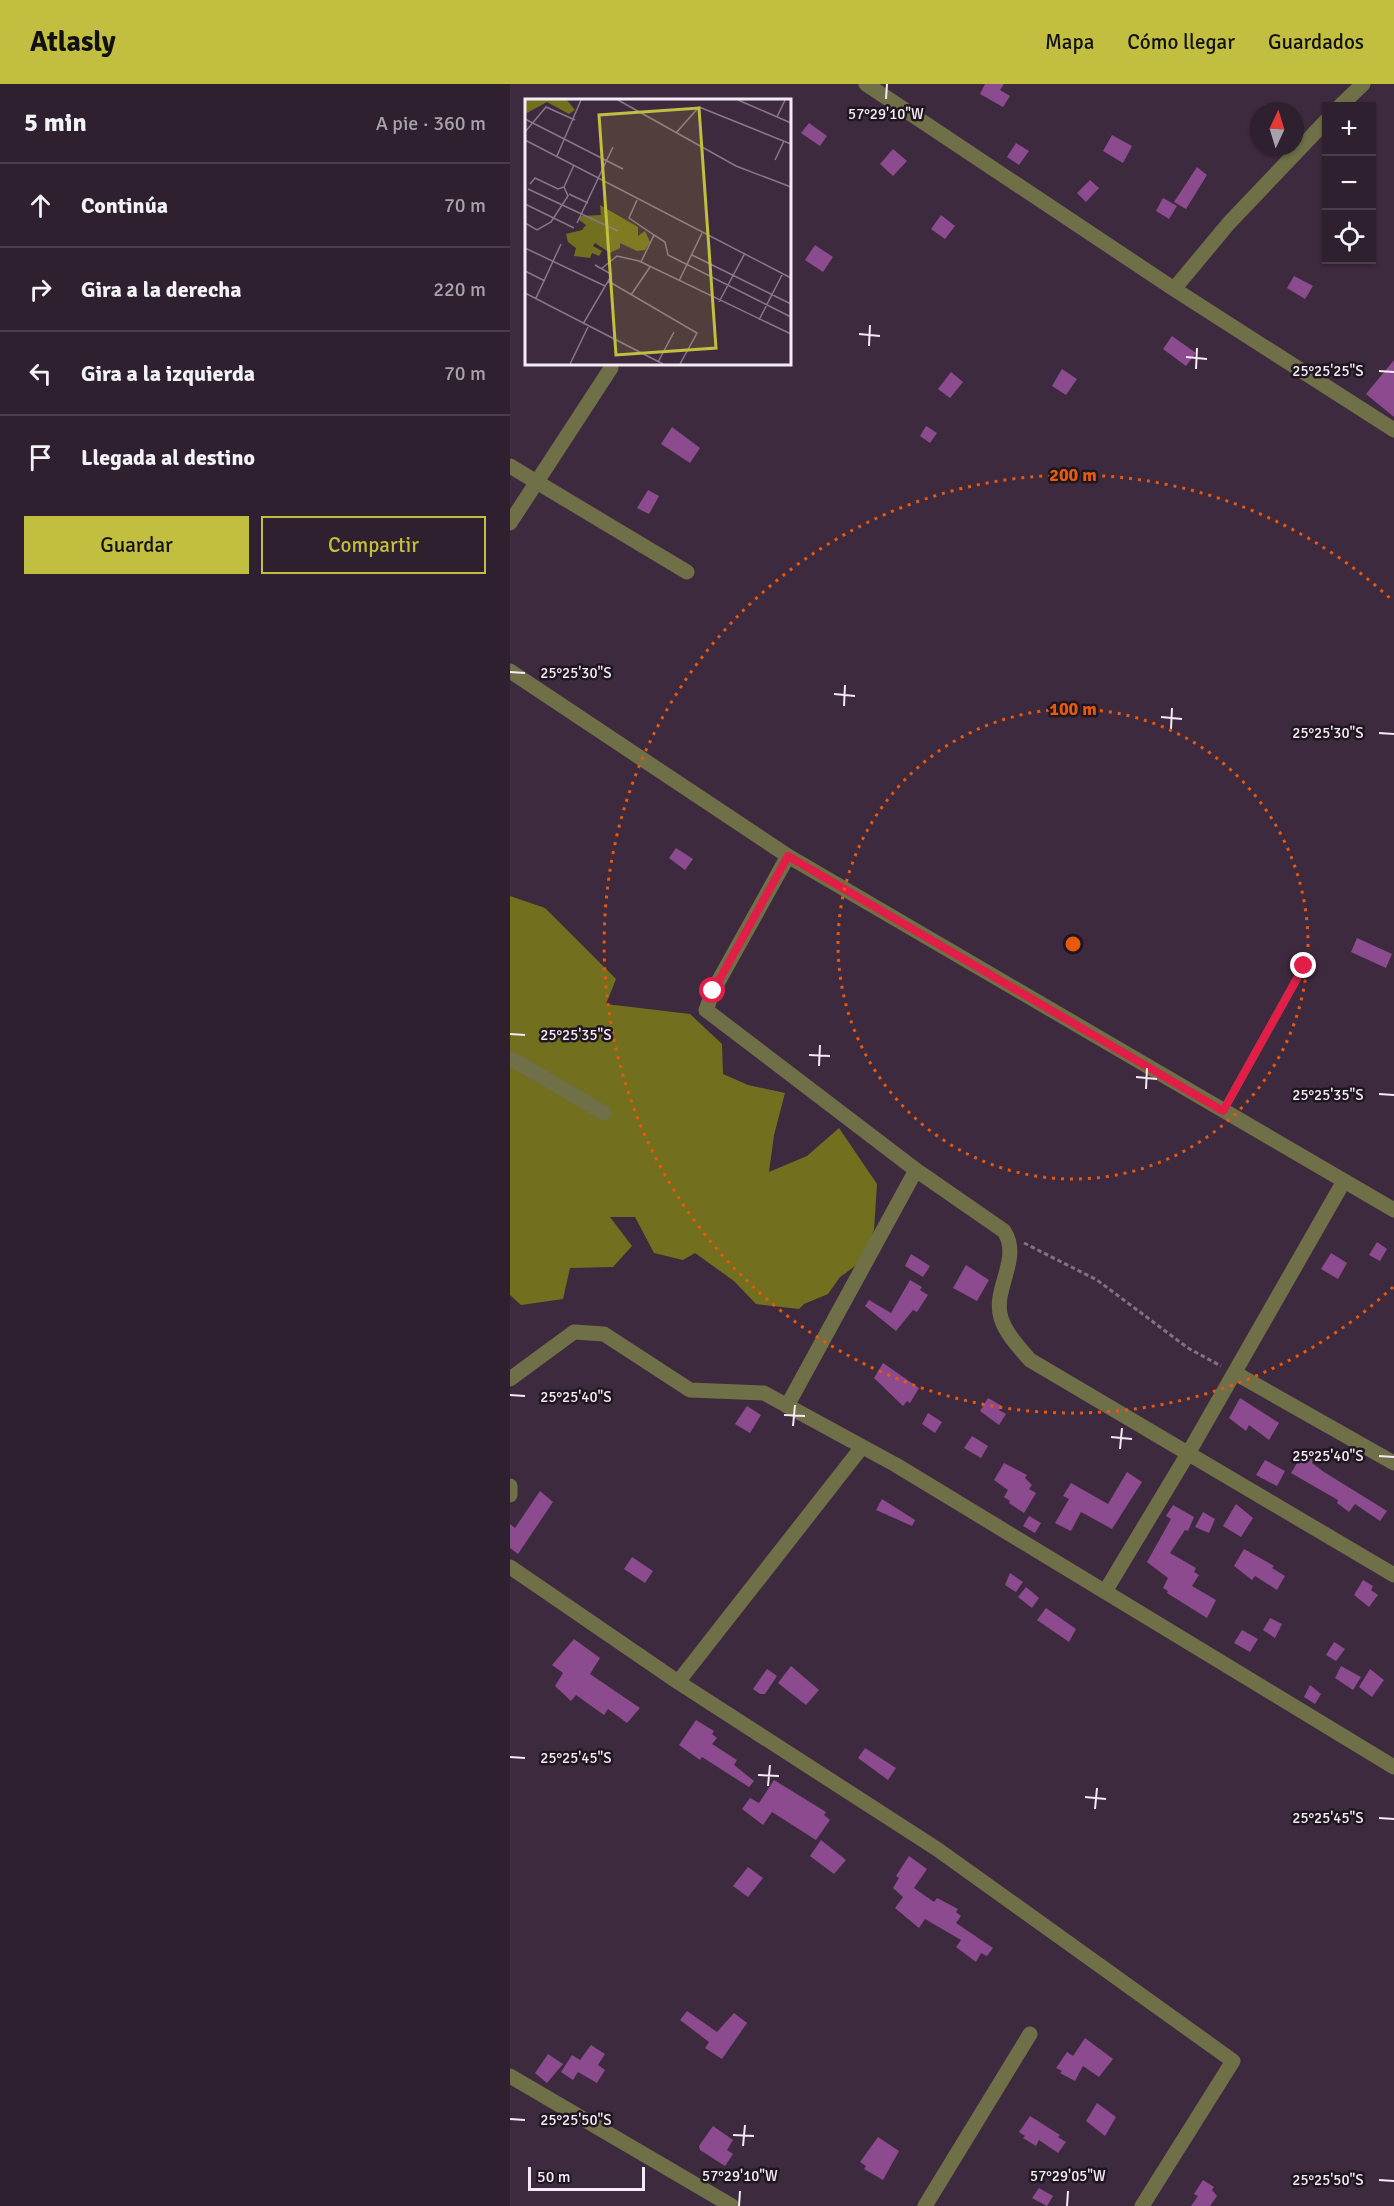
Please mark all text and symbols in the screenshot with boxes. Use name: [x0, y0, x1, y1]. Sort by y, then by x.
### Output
text: Atlasly: [30, 25, 116, 59]
text: Mapa: [1045, 29, 1094, 55]
text: Cómo llegar: [1127, 29, 1235, 55]
text: Guardados: [1268, 29, 1364, 55]
inset map: [525, 99, 790, 364]
north arrow: [1250, 102, 1304, 156]
map controls: [1322, 102, 1376, 264]
button: +: [1322, 102, 1376, 156]
text: 57°29'10"W: [848, 105, 924, 123]
text: 5 min: [24, 107, 87, 139]
text: A pie · 360 m: [376, 111, 486, 136]
button: −: [1322, 156, 1376, 210]
icon: ahead: [24, 189, 57, 222]
text: Continúa: [81, 192, 168, 219]
text: 70 m: [444, 193, 486, 218]
button: locate: [1322, 210, 1376, 264]
icon: right: [24, 273, 57, 306]
text: Gira a la derecha: [81, 276, 242, 303]
text: 220 m: [433, 277, 486, 302]
icon: left: [24, 357, 57, 390]
text: Gira a la izquierda: [81, 360, 255, 387]
text: 70 m: [444, 361, 486, 386]
text: 25°25'25"S: [1292, 362, 1364, 380]
icon: arrive: [24, 441, 57, 474]
text: Llegada al destino: [81, 444, 255, 471]
text: 200 m: [1049, 464, 1097, 486]
button: Guardar: [24, 516, 249, 574]
button: Compartir: [261, 516, 486, 574]
text: 25°25'30"S: [540, 664, 612, 682]
text: 100 m: [1049, 698, 1097, 720]
text: 25°25'30"S: [1292, 724, 1364, 742]
centre of rings: [1063, 934, 1083, 954]
route end: [1290, 952, 1316, 978]
route start: [699, 977, 725, 1003]
text: 25°25'35"S: [540, 1026, 612, 1044]
text: 25°25'35"S: [1292, 1086, 1364, 1104]
text: 25°25'40"S: [540, 1388, 612, 1406]
text: 25°25'40"S: [1292, 1447, 1364, 1465]
text: 25°25'45"S: [540, 1749, 612, 1767]
text: 25°25'45"S: [1292, 1809, 1364, 1827]
text: 25°25'50"S: [540, 2111, 612, 2129]
scale bar: [528, 2164, 645, 2192]
text: 50 m: [537, 2167, 571, 2187]
text: 57°29'10"W: [702, 2167, 778, 2185]
text: 57°29'05"W: [1030, 2167, 1106, 2185]
text: 25°25'50"S: [1292, 2171, 1364, 2189]

